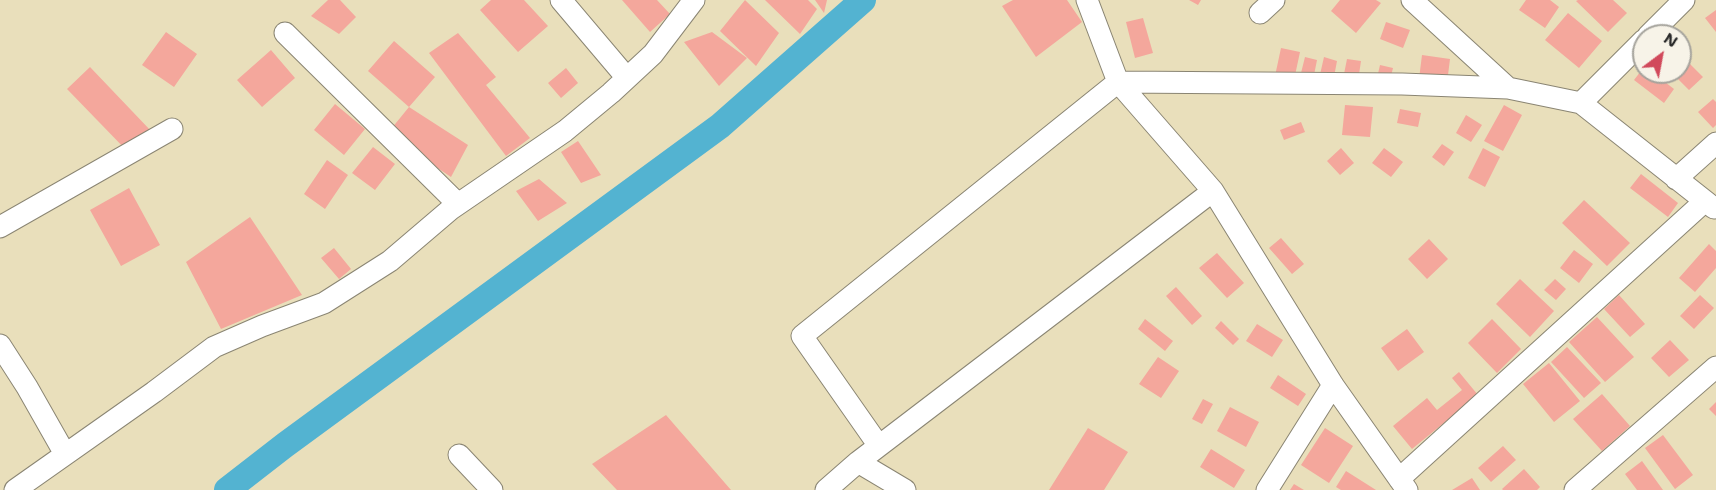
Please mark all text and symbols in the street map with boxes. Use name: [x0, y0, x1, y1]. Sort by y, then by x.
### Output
north arrow: [1632, 24, 1692, 84]
text: N: [1660, 28, 1682, 52]

